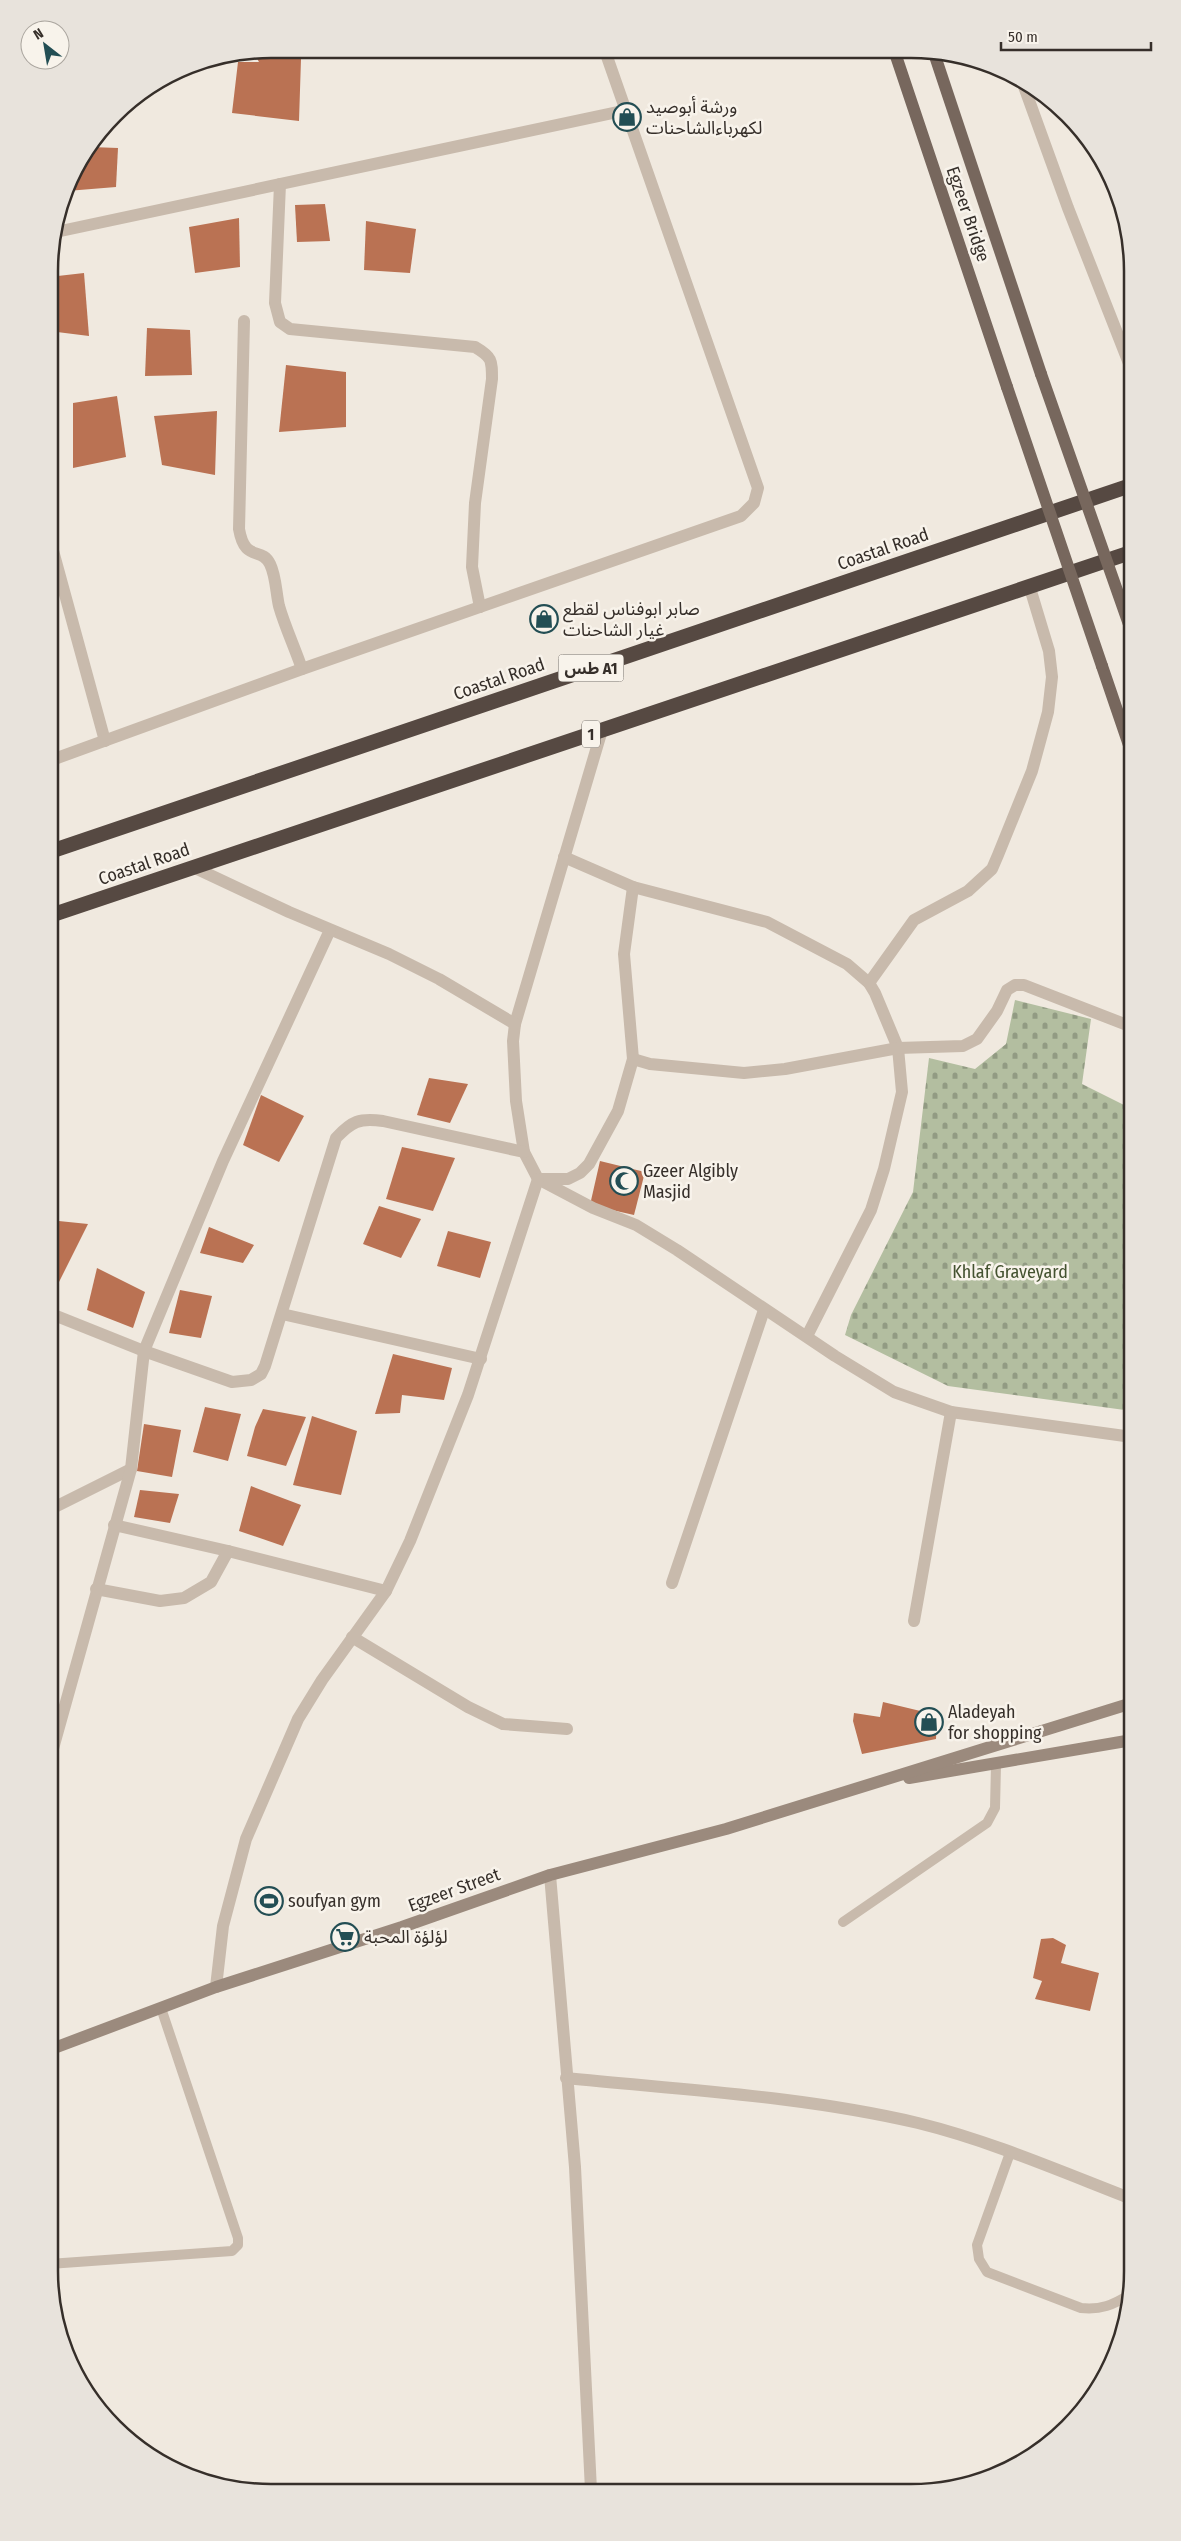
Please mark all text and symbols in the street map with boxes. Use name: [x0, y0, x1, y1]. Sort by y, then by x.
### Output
north arrow: [20, 20, 70, 70]
scale bar: [1001, 20, 1151, 52]
text: N: [31, 25, 47, 44]
text: 50 m: [1008, 28, 1038, 46]
place label: ورشة أبوصيد لكهرباءالشاحنات: [646, 96, 762, 139]
shop icon: ورشة أبوصيد لكهرباءالشاحنات: [612, 102, 642, 132]
street label: Egzeer Bridge: [941, 164, 995, 265]
street label: Coastal Road: [834, 523, 932, 575]
place label: صابر ابوفناس لقطع غيار الشاحنات: [563, 598, 700, 641]
shop icon: صابر ابوفناس لقطع غيار الشاحنات: [529, 604, 559, 634]
street label: Coastal Road: [450, 653, 548, 705]
road number: طس A1: [558, 654, 624, 681]
road number: 1: [582, 721, 600, 748]
street label: Coastal Road: [95, 838, 193, 890]
place label: Gzeer Algibly Masjid: [643, 1160, 738, 1203]
mosque icon: Gzeer Algibly Masjid: [609, 1166, 639, 1196]
park label: Khlaf Graveyard: [952, 1261, 1068, 1283]
place label: Aladeyah for shopping: [948, 1701, 1042, 1744]
shop icon: Aladeyah for shopping: [914, 1707, 944, 1737]
street label: Egzeer Street: [405, 1863, 503, 1917]
sports icon: soufyan gym: [254, 1886, 284, 1916]
place label: soufyan gym: [288, 1890, 381, 1912]
supermarket icon: لؤلؤة المحبة: [330, 1922, 360, 1952]
place label: لؤلؤة المحبة: [364, 1926, 448, 1948]

